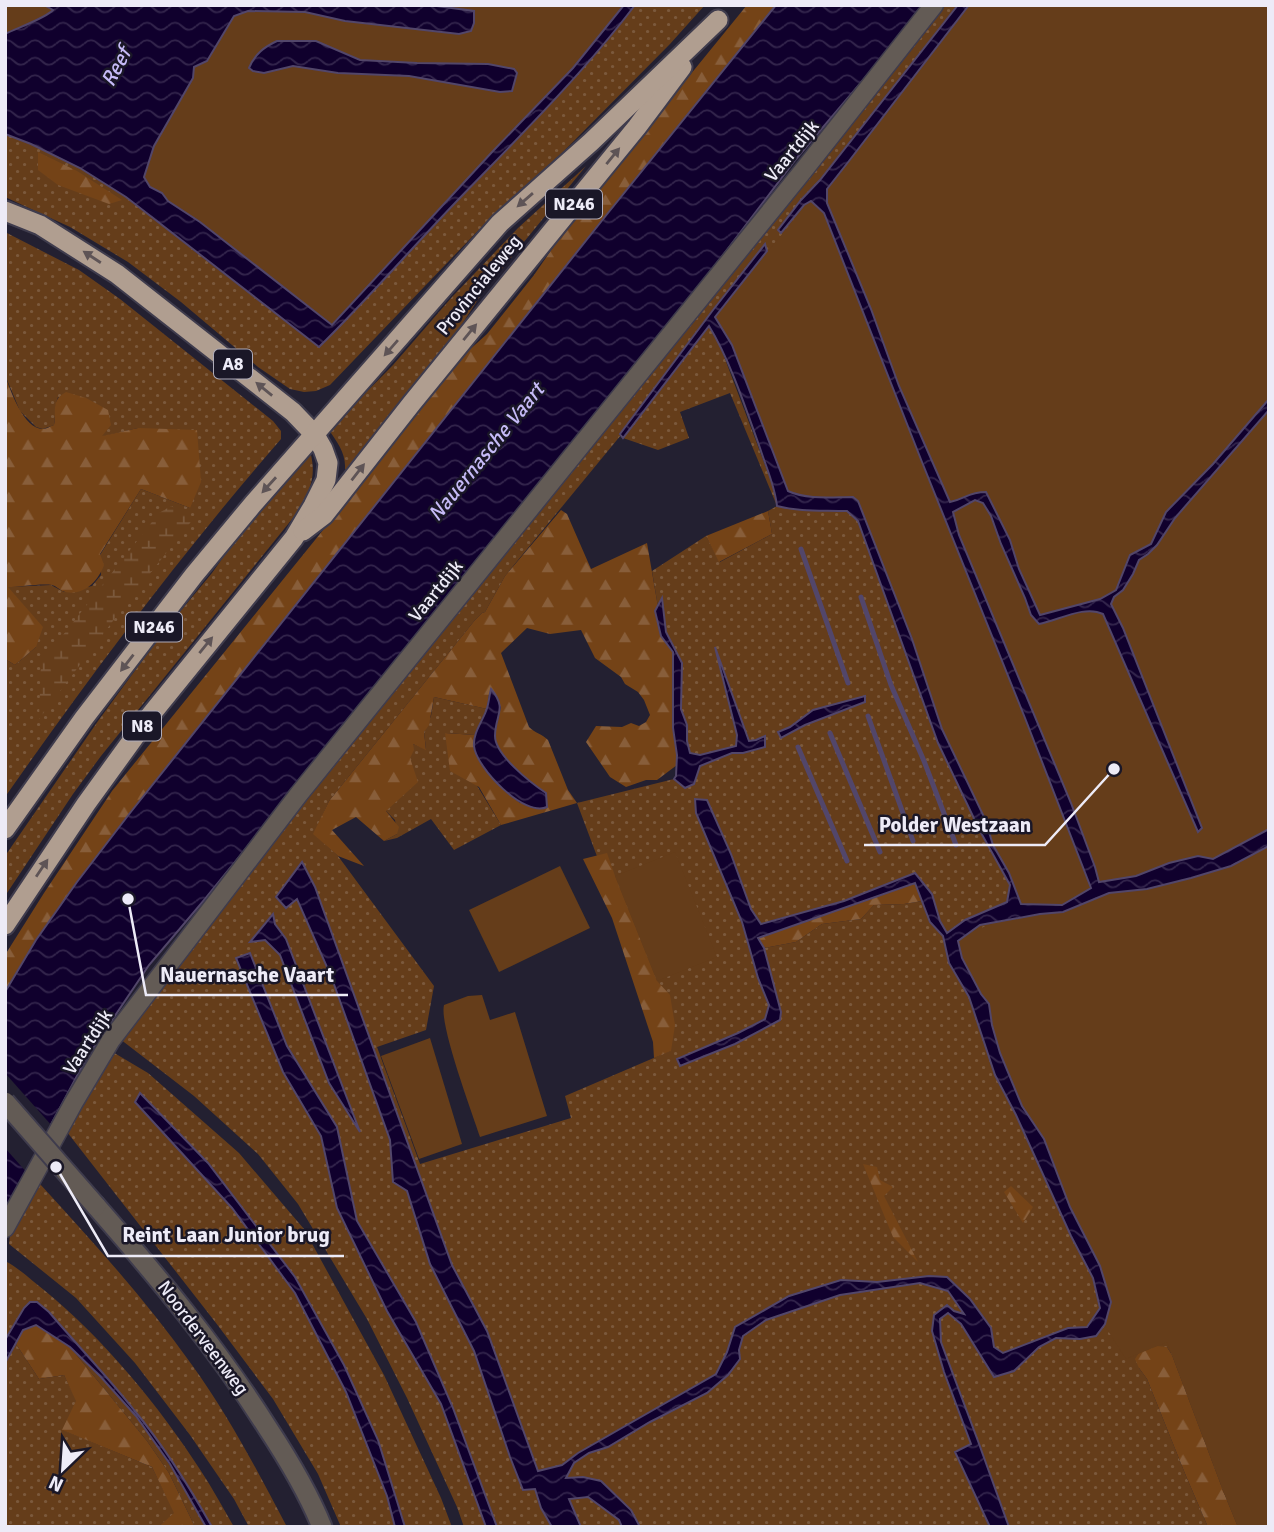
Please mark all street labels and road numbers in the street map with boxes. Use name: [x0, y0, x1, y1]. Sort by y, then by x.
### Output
street label: Vaartdijk: [760, 115, 825, 187]
road number: N246: [546, 190, 602, 218]
street label: Provincialeweg: [431, 230, 527, 340]
road number: A8: [214, 350, 252, 378]
street label: Vaartdijk: [404, 555, 469, 627]
road number: N246: [126, 612, 182, 642]
road number: N8: [123, 712, 161, 740]
street label: Vaartdijk: [58, 1004, 118, 1079]
street label: Noorderveenweg: [152, 1276, 254, 1400]

